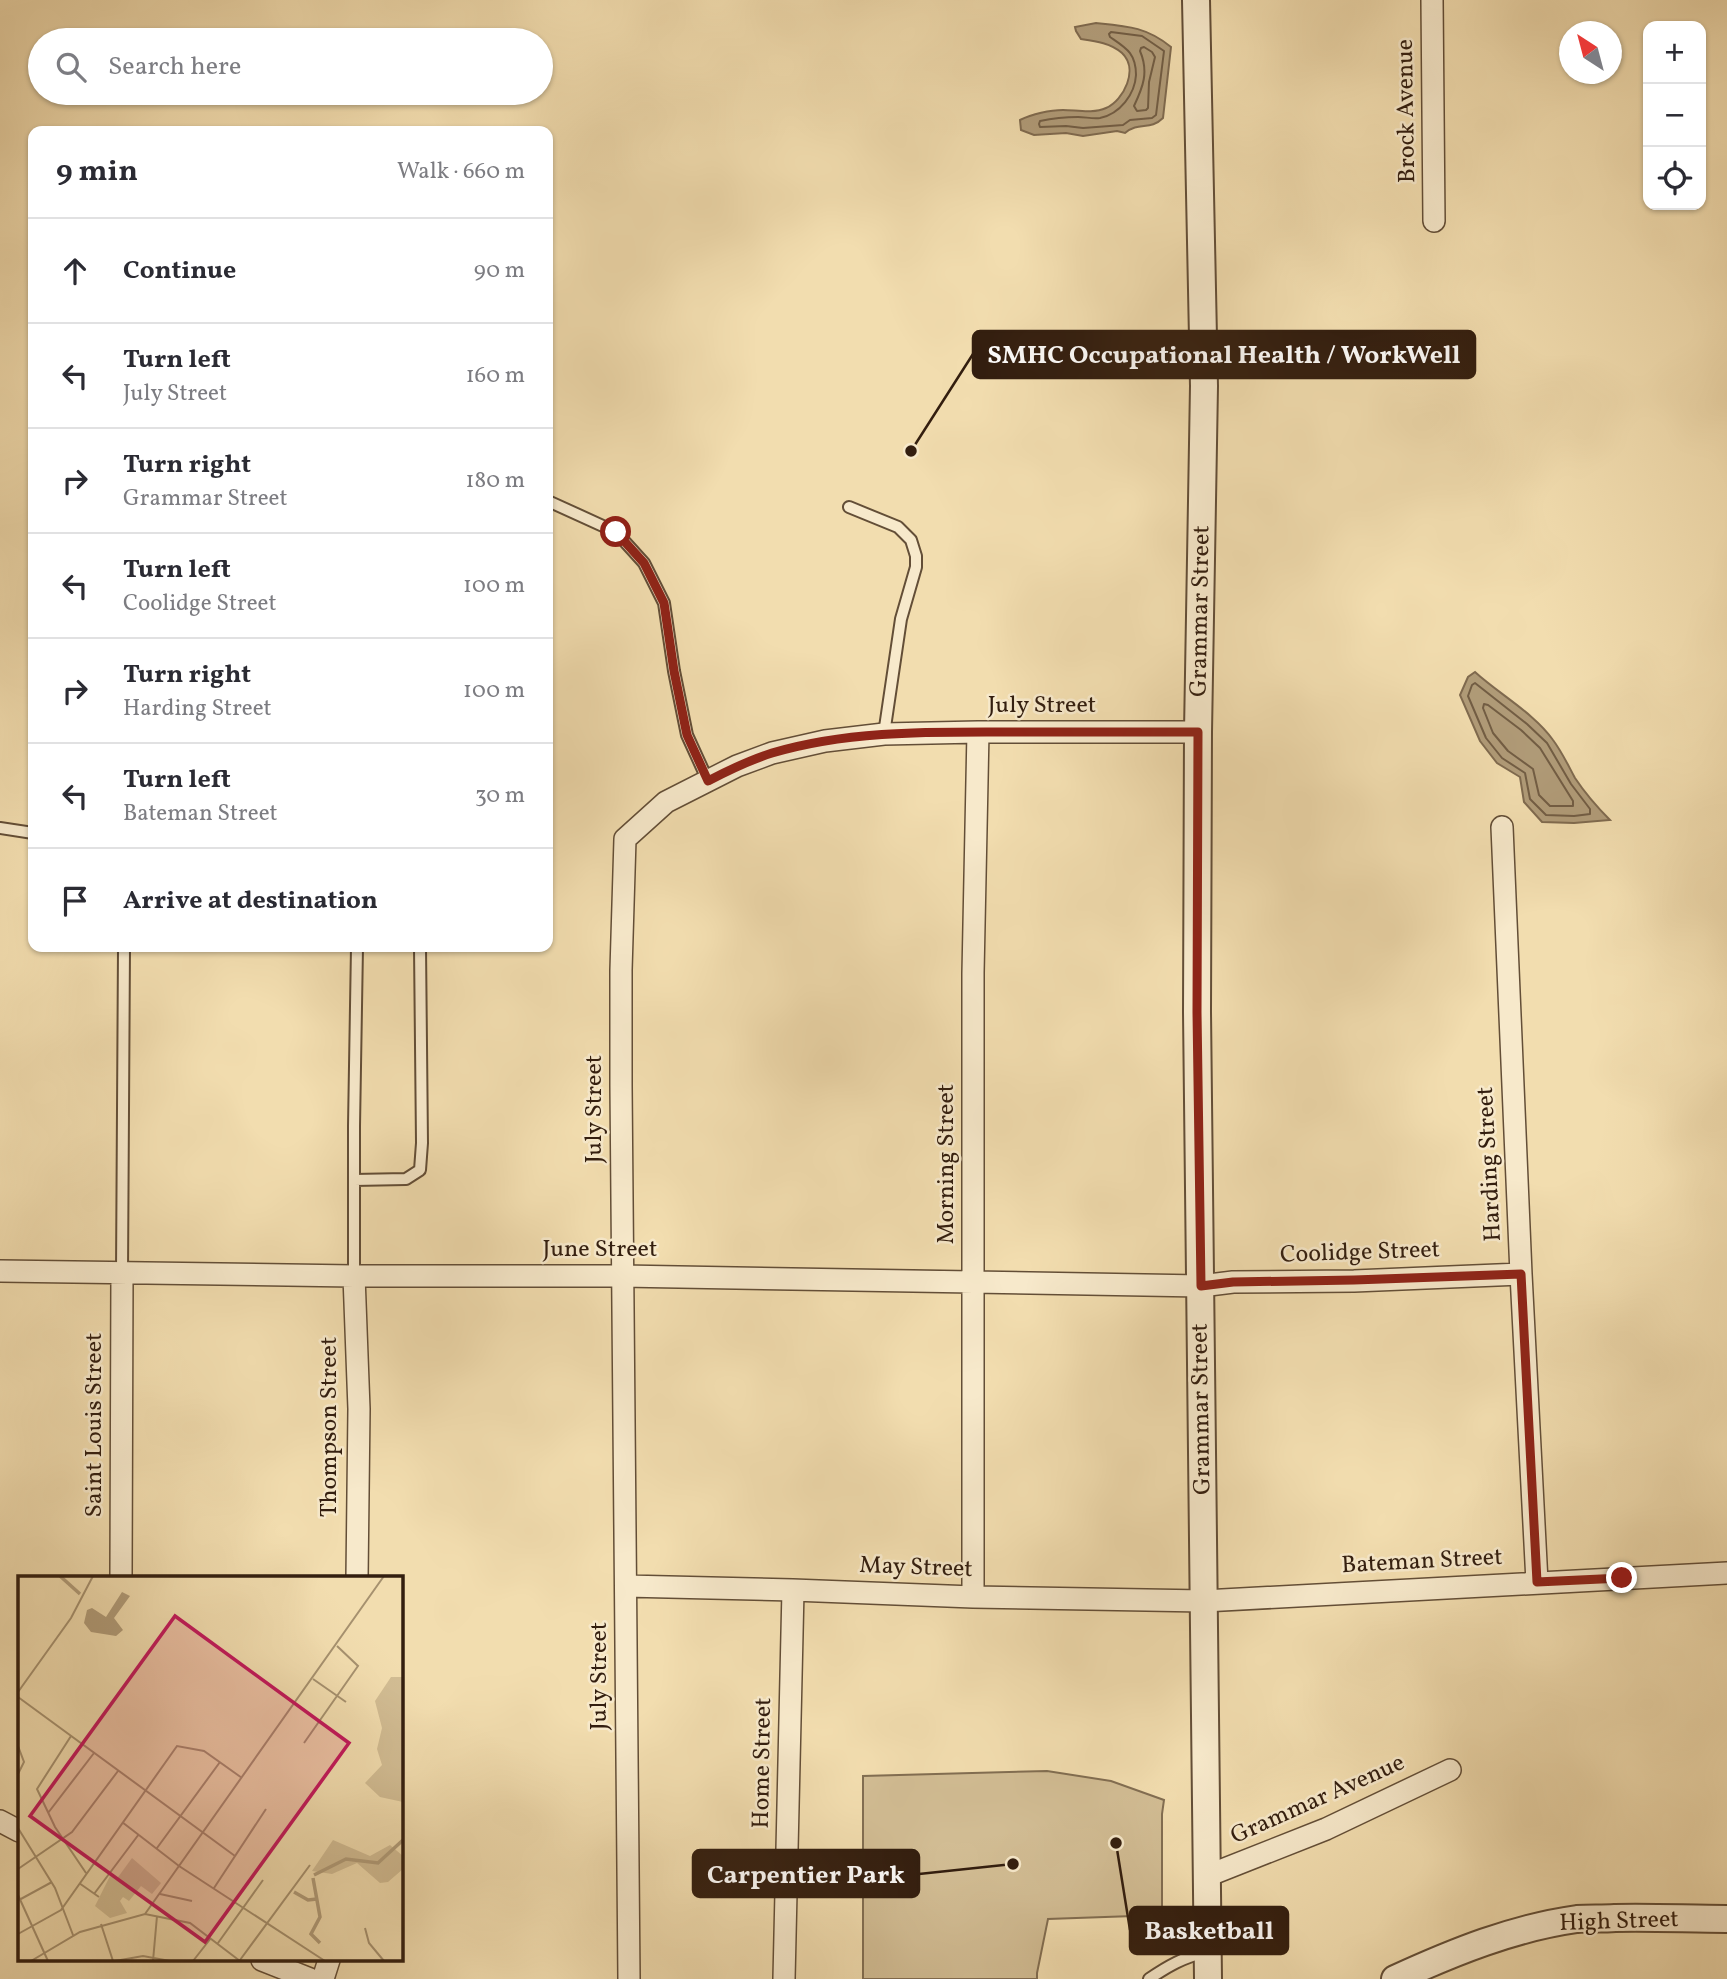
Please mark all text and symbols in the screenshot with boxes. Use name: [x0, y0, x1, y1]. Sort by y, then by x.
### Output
north arrow: [1559, 21, 1622, 84]
map controls: [1643, 21, 1706, 210]
button: +: [1643, 21, 1706, 84]
search box: [28, 28, 553, 105]
street label: Brock Avenue: [1389, 39, 1425, 183]
icon: search: [52, 48, 90, 86]
text: Search here: [108, 49, 241, 85]
button: −: [1643, 84, 1706, 147]
button: locate: [1643, 147, 1706, 210]
text: 9 min: [56, 151, 138, 193]
text: Walk · 660 m: [397, 156, 525, 188]
icon: ahead: [56, 252, 94, 290]
text: Continue: [123, 253, 236, 289]
text: 90 m: [474, 255, 525, 287]
callout: SMHC Occupational Health / WorkWell: [973, 331, 1475, 378]
text: SMHC Occupational Health / WorkWell: [987, 338, 1461, 374]
text: Turn left: [123, 342, 231, 378]
icon: left: [56, 357, 94, 395]
text: 160 m: [466, 360, 525, 392]
text: July Street: [123, 378, 227, 410]
text: Turn right: [123, 447, 251, 483]
icon: right: [56, 462, 94, 500]
text: 180 m: [466, 465, 525, 497]
text: Grammar Street: [123, 483, 288, 515]
route start: [600, 516, 631, 547]
street label: Grammar Street: [1183, 525, 1219, 697]
text: Turn left: [123, 552, 231, 588]
icon: left: [56, 567, 94, 605]
text: 100 m: [463, 570, 525, 602]
text: Coolidge Street: [123, 588, 277, 620]
text: Turn right: [123, 657, 251, 693]
icon: right: [56, 672, 94, 710]
text: 100 m: [463, 675, 525, 707]
street label: July Street: [988, 689, 1096, 723]
text: Harding Street: [123, 693, 272, 725]
text: Turn left: [123, 762, 231, 798]
icon: left: [56, 777, 94, 815]
text: 30 m: [475, 780, 525, 812]
text: Bateman Street: [123, 798, 278, 830]
icon: arrive: [56, 882, 94, 920]
text: Arrive at destination: [123, 883, 378, 919]
street label: July Street: [578, 1055, 612, 1163]
street label: Morning Street: [930, 1084, 964, 1244]
street label: Harding Street: [1469, 1086, 1511, 1242]
street label: June Street: [543, 1233, 657, 1267]
street label: Coolidge Street: [1279, 1233, 1441, 1273]
street label: Grammar Street: [1184, 1323, 1220, 1495]
street label: Saint Louis Street: [78, 1333, 112, 1517]
street label: Thompson Street: [313, 1337, 347, 1517]
street label: Bateman Street: [1341, 1541, 1503, 1583]
street label: May Street: [859, 1549, 973, 1587]
route end: [1606, 1562, 1637, 1593]
inset map: [18, 1576, 402, 1962]
street label: July Street: [583, 1622, 617, 1730]
street label: Home Street: [745, 1697, 781, 1829]
street label: Grammar Avenue: [1226, 1746, 1410, 1854]
callout: Carpentier Park: [693, 1850, 919, 1897]
text: Carpentier Park: [707, 1858, 905, 1894]
street label: High Street: [1559, 1903, 1679, 1941]
callout: Basketball: [1130, 1907, 1288, 1954]
text: Basketball: [1144, 1914, 1274, 1950]

